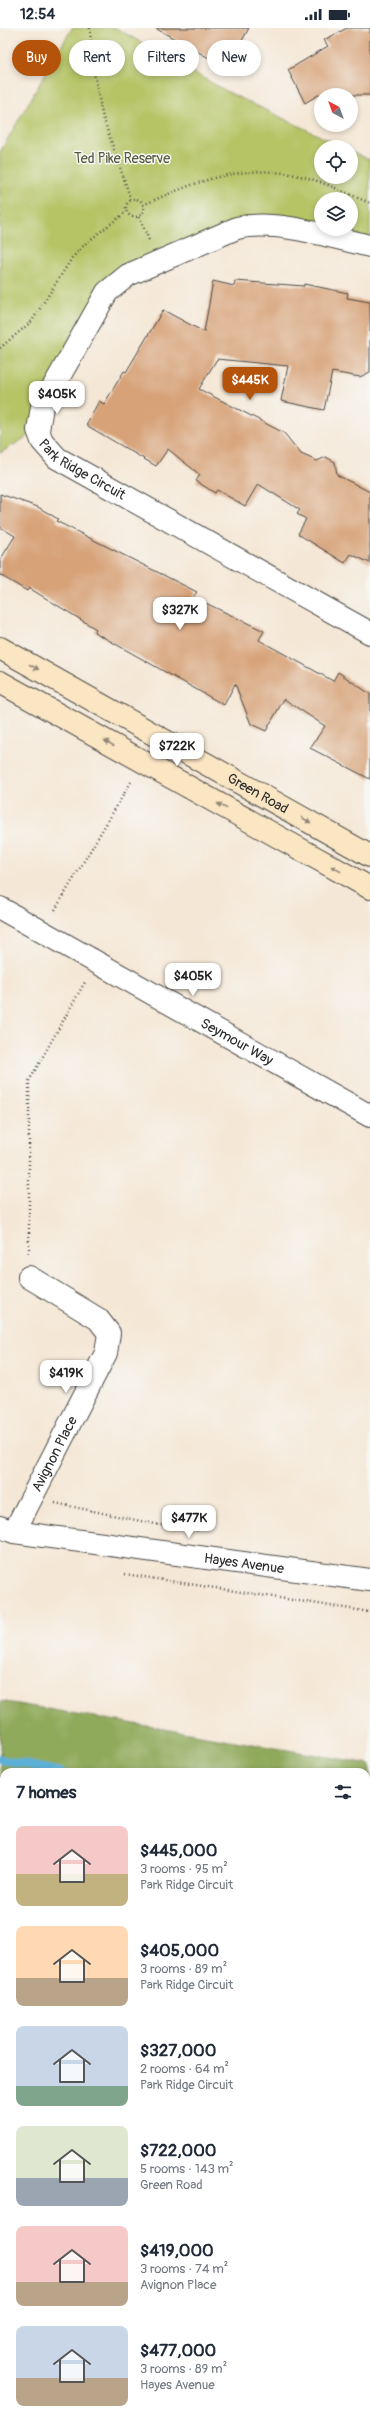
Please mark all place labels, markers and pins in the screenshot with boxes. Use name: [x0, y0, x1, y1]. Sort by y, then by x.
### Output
pin: $445K: [222, 367, 278, 401]
pin: $405K: [29, 381, 85, 415]
pin: $327K: [152, 597, 208, 631]
pin: $722K: [149, 733, 205, 767]
pin: $405K: [165, 963, 221, 997]
pin: $419K: [38, 1360, 94, 1394]
pin: $477K: [161, 1505, 217, 1539]

